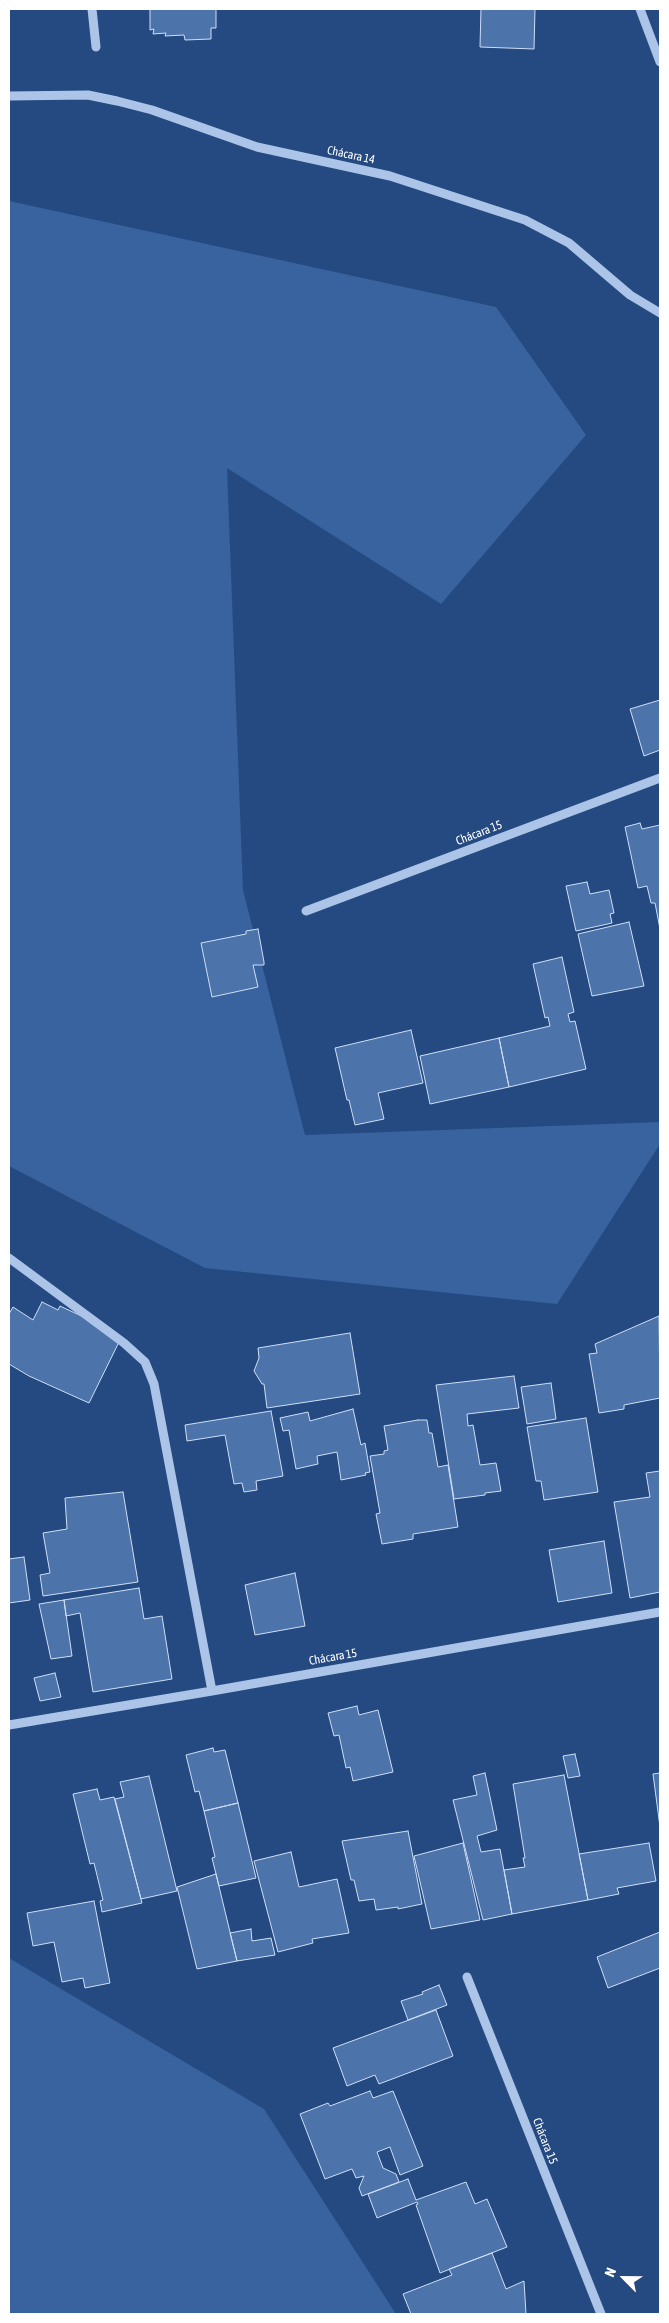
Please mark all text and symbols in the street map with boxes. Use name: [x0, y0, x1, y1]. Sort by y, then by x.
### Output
street label: Chácara 14: [326, 143, 376, 167]
street label: Chácara 15: [454, 818, 504, 848]
street label: Chácara 15: [308, 1646, 358, 1668]
street label: Chácara 15: [530, 2116, 560, 2166]
north arrow: [599, 2253, 649, 2303]
text: N: [601, 2265, 619, 2279]

